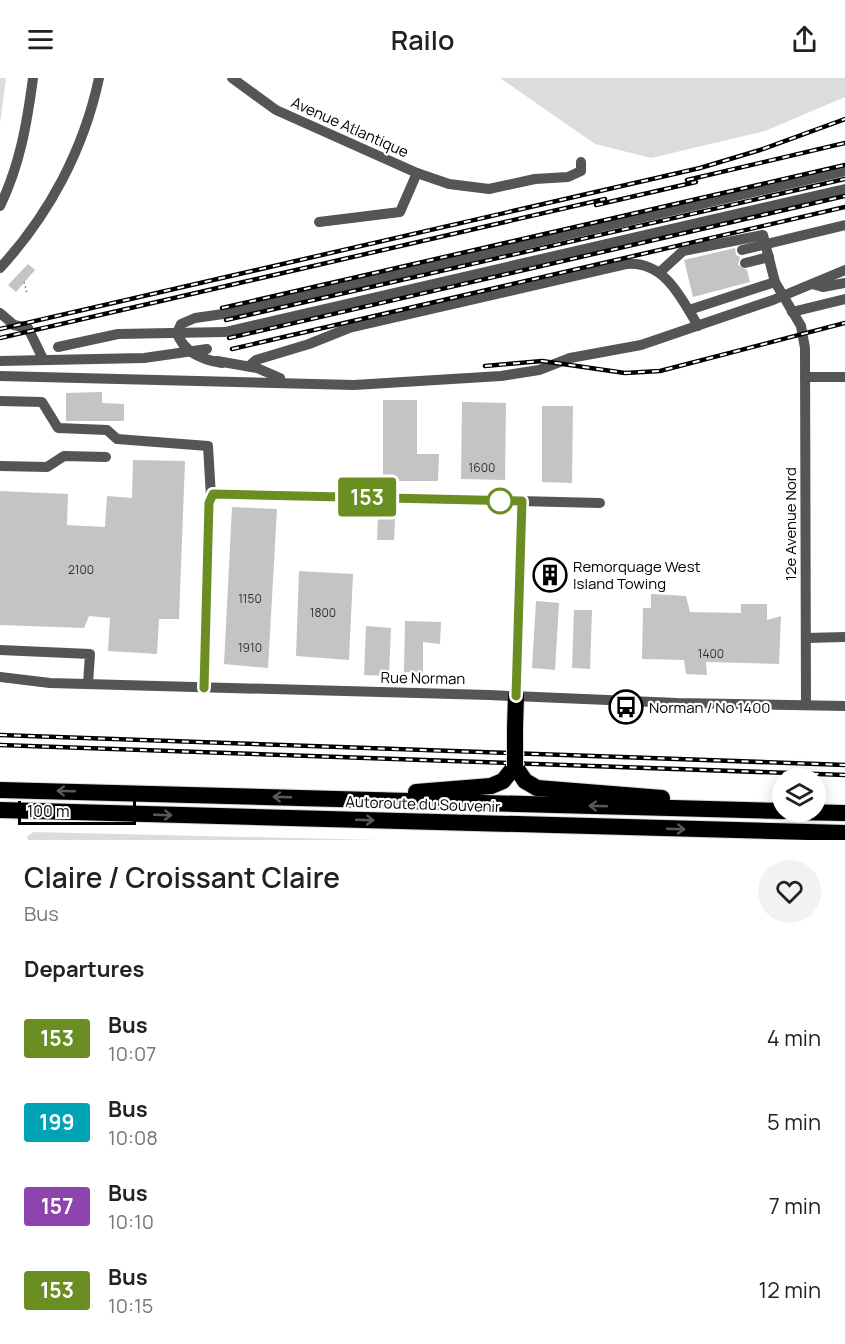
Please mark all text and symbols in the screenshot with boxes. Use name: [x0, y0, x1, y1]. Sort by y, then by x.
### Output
text: Railo: [391, 21, 454, 58]
icon: menu: [24, 23, 57, 56]
icon: share: [788, 23, 821, 56]
street label: Avenue Atlantique: [288, 92, 412, 162]
house number: 1600: [469, 459, 495, 476]
street label: 12e Avenue Nord: [780, 467, 801, 581]
line badge: 153: [332, 478, 401, 516]
text: 153: [350, 483, 384, 511]
unlabelled marker: [487, 488, 513, 514]
place label: Remorquage West Island Towing: [573, 556, 701, 594]
building icon: Remorquage West Island Towing: [532, 557, 568, 593]
house number: 2100: [68, 561, 94, 578]
house number: 1150: [238, 590, 262, 607]
house number: 1800: [310, 604, 336, 621]
house number: 1910: [238, 639, 262, 656]
house number: 1400: [698, 645, 724, 662]
street label: Rue Norman: [380, 667, 466, 689]
bus stop icon: Norman / No 1400: [608, 689, 644, 725]
place label: Norman / No 1400: [649, 697, 770, 718]
map controls: [772, 768, 826, 822]
button: layers: [772, 768, 826, 822]
one-way arrow: [57, 786, 77, 797]
one-way arrow: [273, 791, 293, 803]
street label: Autoroute du Souvenir: [345, 791, 501, 817]
scale bar: [18, 798, 136, 826]
text: 100 m: [27, 800, 70, 822]
one-way arrow: [589, 800, 609, 812]
one-way arrow: [153, 809, 173, 821]
one-way arrow: [354, 815, 374, 826]
one-way arrow: [665, 823, 685, 835]
text: Claire / Croissant Claire: [24, 858, 340, 896]
button: heart: [758, 860, 821, 923]
text: Bus: [24, 900, 59, 927]
text: Departures: [24, 954, 144, 984]
text: Bus: [108, 1010, 148, 1040]
text: 4 min: [767, 1023, 821, 1053]
text: 153: [40, 1024, 74, 1052]
text: 10:07: [108, 1040, 156, 1067]
text: Bus: [108, 1094, 148, 1124]
text: 5 min: [767, 1107, 821, 1137]
text: 199: [39, 1108, 75, 1136]
text: 10:08: [108, 1124, 158, 1151]
text: Bus: [108, 1178, 148, 1208]
text: 7 min: [769, 1191, 821, 1221]
text: 157: [41, 1192, 73, 1220]
text: 10:10: [108, 1208, 154, 1235]
text: Bus: [108, 1262, 148, 1292]
text: 12 min: [759, 1275, 821, 1305]
text: 153: [40, 1276, 74, 1304]
text: 10:15: [108, 1292, 153, 1319]

